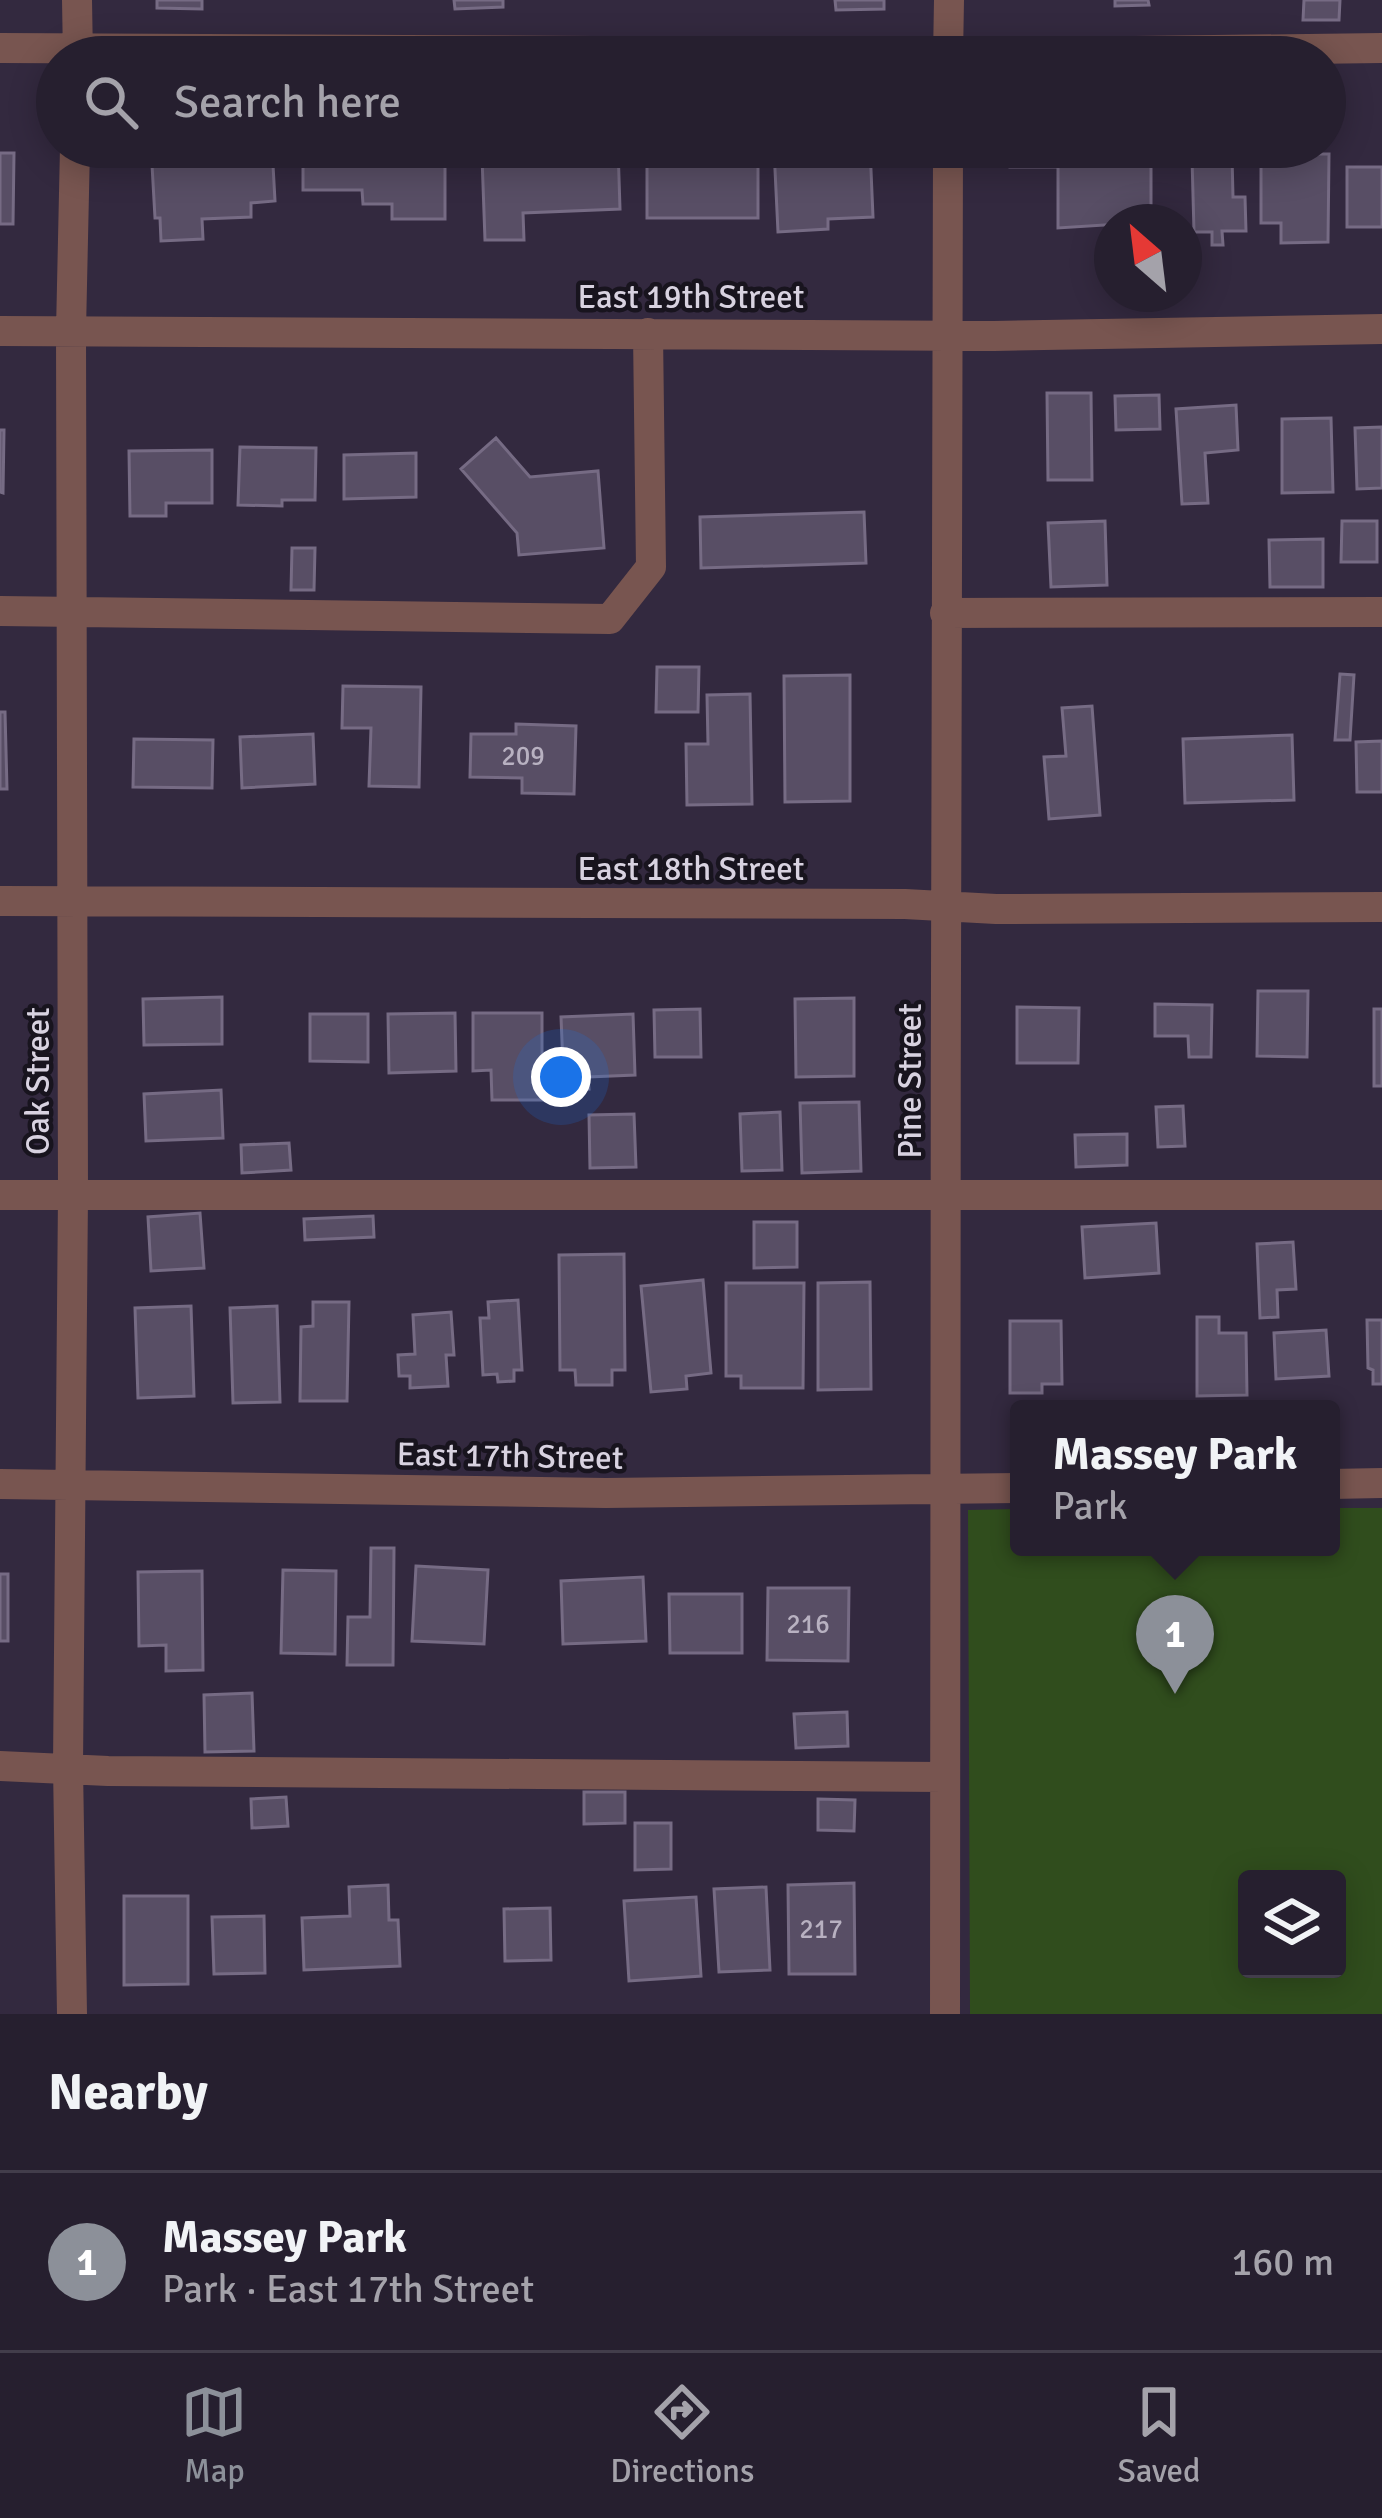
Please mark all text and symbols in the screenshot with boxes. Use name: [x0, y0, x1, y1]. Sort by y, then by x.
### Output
search box: [36, 36, 1346, 168]
icon: search: [78, 69, 144, 135]
text: Search here: [174, 75, 401, 130]
north arrow: [1094, 204, 1202, 312]
street label: East 19th Street: [578, 277, 804, 318]
house number: 209: [501, 740, 545, 773]
street label: East 18th Street: [578, 849, 804, 890]
street label: Pine Street: [890, 1003, 931, 1159]
street label: Oak Street: [18, 1007, 59, 1155]
your location: [531, 1047, 591, 1107]
popup: [1010, 1400, 1340, 1556]
text: Massey Park: [1053, 1427, 1297, 1482]
street label: East 17th Street: [396, 1434, 624, 1479]
text: Park: [1053, 1482, 1128, 1530]
pin: 1: [1136, 1595, 1214, 1694]
house number: 216: [786, 1608, 830, 1641]
map controls: [1238, 1870, 1346, 1978]
button: layers: [1238, 1870, 1346, 1978]
house number: 217: [799, 1913, 843, 1946]
text: Nearby: [48, 2061, 208, 2124]
text: Massey Park: [162, 2210, 407, 2265]
text: 1: [76, 2238, 98, 2286]
text: 160 m: [1231, 2238, 1334, 2286]
text: Park · East 17th Street: [162, 2265, 534, 2313]
tab: Map: [181, 2379, 247, 2492]
tab: Directions: [610, 2379, 755, 2492]
tab: Saved: [1117, 2379, 1201, 2492]

